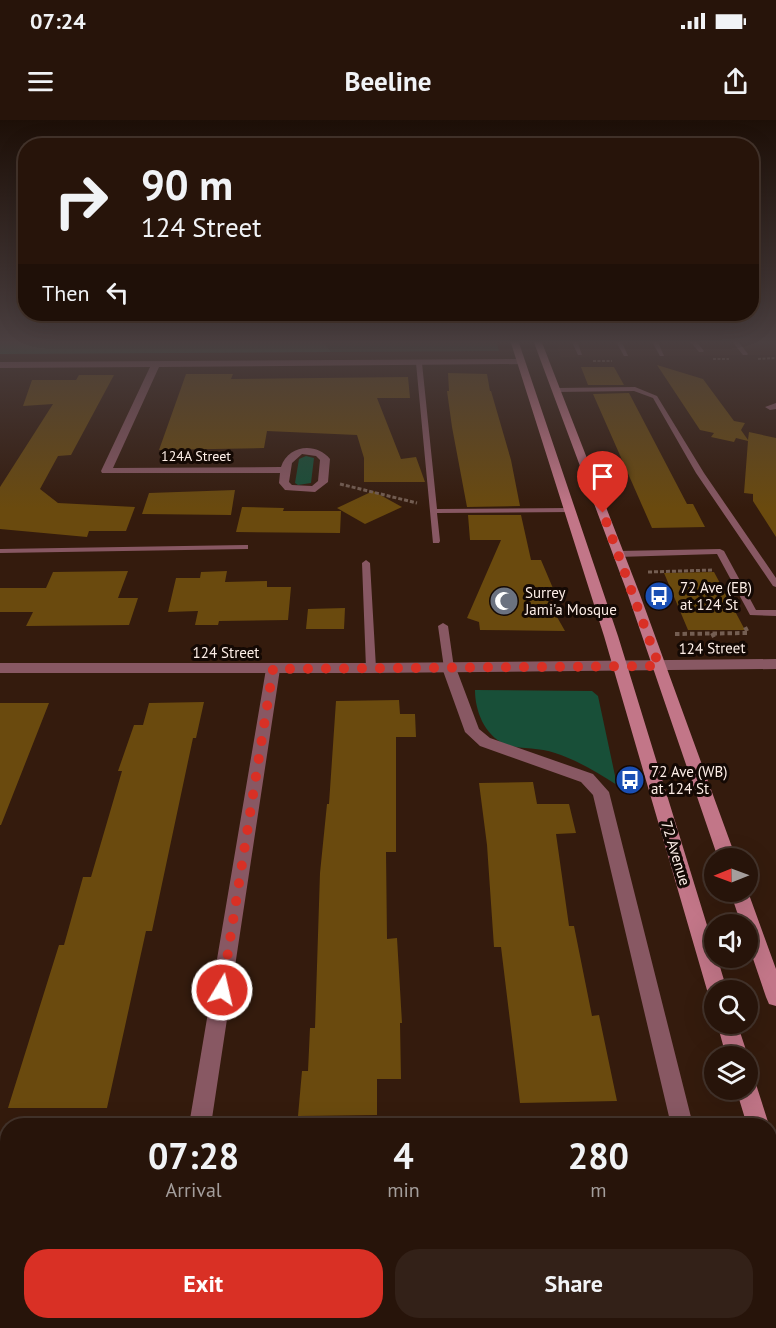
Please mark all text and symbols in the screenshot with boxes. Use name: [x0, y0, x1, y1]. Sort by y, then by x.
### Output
text: 07:24: [30, 7, 86, 35]
text: Beeline: [345, 64, 431, 98]
icon: menu: [24, 65, 57, 98]
icon: share: [719, 65, 752, 98]
text: 90 m: [141, 157, 233, 212]
icon: right: [42, 162, 120, 240]
text: 124 Street: [141, 210, 261, 244]
icon: left: [101, 276, 134, 309]
text: Then: [42, 279, 89, 307]
street label: 124A Street: [161, 447, 231, 465]
pin: [577, 451, 628, 513]
icon: arrive: [586, 460, 619, 493]
place label: 72 Ave (EB) at 124 St: [680, 578, 752, 614]
bus stop icon: 72 Ave (EB) at 124 St: [643, 580, 675, 612]
place label: Surrey Jami'a Mosque: [524, 583, 617, 619]
mosque icon: Surrey Jami'a Mosque: [488, 585, 520, 617]
street label: 124 Street: [678, 638, 746, 658]
street label: 124 Street: [193, 643, 259, 662]
place label: 72 Ave (WB) at 124 St: [651, 762, 727, 798]
bus stop icon: 72 Ave (WB) at 124 St: [614, 764, 646, 796]
street label: 72 Avenue: [657, 818, 695, 888]
north arrow: [704, 848, 758, 902]
map controls: [704, 848, 758, 1100]
button: sound: [704, 914, 758, 968]
position arrow: [190, 958, 254, 1022]
button: search: [704, 980, 758, 1034]
button: layers: [704, 1046, 758, 1100]
text: 07:28: [148, 1132, 239, 1179]
text: 4: [393, 1132, 414, 1179]
text: 280: [568, 1132, 629, 1179]
text: Arrival: [166, 1177, 222, 1203]
text: min: [387, 1177, 420, 1203]
text: m: [590, 1177, 607, 1203]
button: Exit: [24, 1249, 383, 1318]
button: Share: [395, 1249, 753, 1318]

